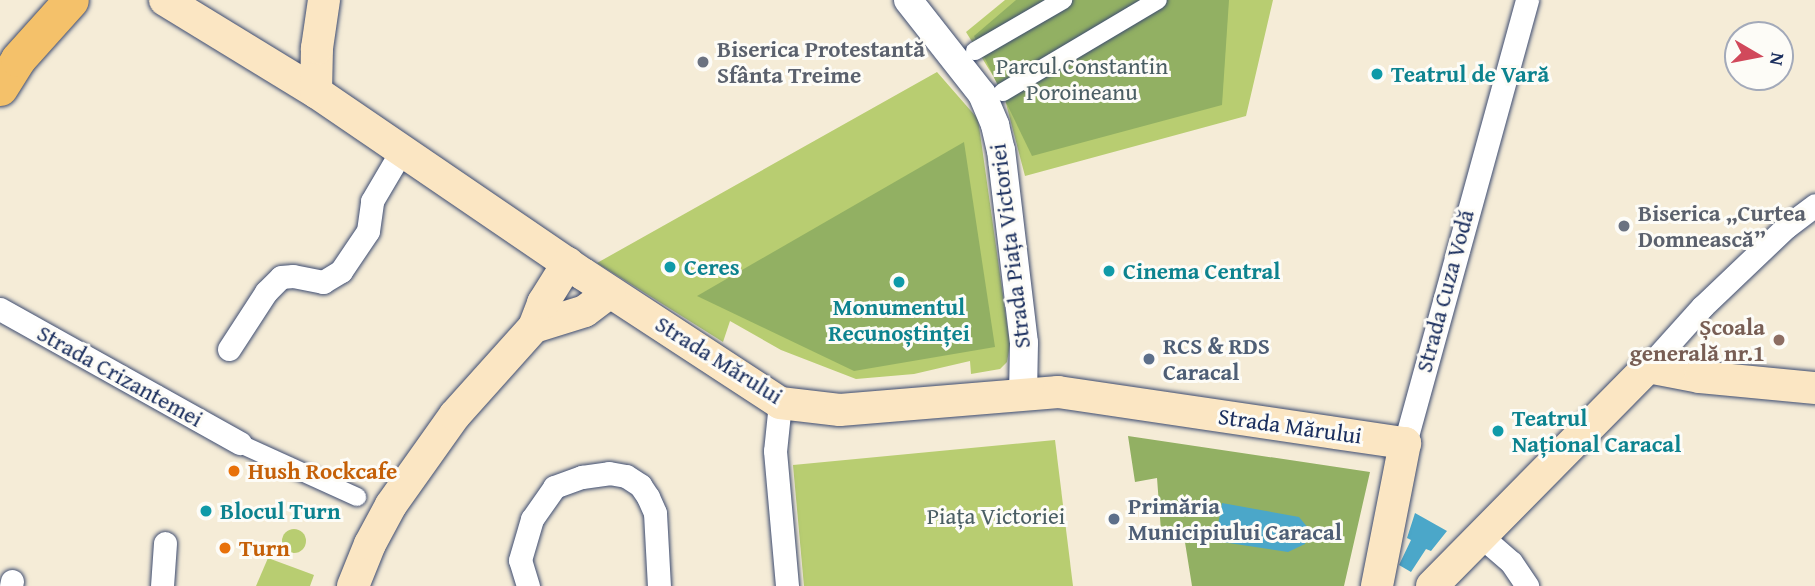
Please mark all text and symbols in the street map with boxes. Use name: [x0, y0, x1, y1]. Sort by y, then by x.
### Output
north arrow: [1724, 21, 1794, 91]
place label: Biserica Protestantă Sfânta Treime: [717, 35, 925, 89]
text: N: [1763, 51, 1793, 68]
park label: Parcul Constantin Poroineanu: [996, 52, 1168, 106]
marker: Biserica Protestantă Sfânta Treime: [695, 54, 711, 70]
place label: Teatrul de Vară: [1391, 60, 1549, 88]
marker: Teatrul de Vară: [1369, 66, 1385, 82]
street label: Strada Piața Victoriei: [984, 142, 1036, 350]
place label: Biserica „Curtea Domnească”: [1638, 199, 1806, 253]
street label: Strada Cuza Vodă: [1410, 207, 1480, 375]
marker: Biserica „Curtea Domnească”: [1616, 218, 1632, 234]
place label: Ceres: [684, 253, 740, 281]
place label: Cinema Central: [1123, 257, 1280, 285]
marker: Ceres: [662, 259, 678, 275]
marker: Cinema Central: [1101, 263, 1117, 279]
marker: Monumentul Recunoștinței: [891, 274, 907, 290]
place label: Monumentul Recunoștinței: [828, 293, 970, 347]
street label: Strada Mărului: [650, 310, 788, 410]
place label: Școala generală nr.1: [1630, 313, 1765, 367]
street label: Strada Crizantemei: [32, 319, 208, 433]
place label: RCS & RDS Caracal: [1163, 332, 1270, 386]
marker: Școala generală nr.1: [1771, 332, 1787, 348]
marker: RCS & RDS Caracal: [1141, 351, 1157, 367]
street label: Strada Mărului: [1216, 402, 1364, 450]
place label: Teatrul Național Caracal: [1512, 404, 1681, 458]
marker: Teatrul Național Caracal: [1490, 423, 1506, 439]
place label: Hush Rockcafe: [248, 457, 397, 485]
marker: Hush Rockcafe: [226, 463, 242, 479]
place label: Primăria Municipiului Caracal: [1128, 492, 1342, 546]
place label: Blocul Turn: [220, 497, 341, 525]
park label: Piața Victoriei: [927, 502, 1065, 530]
marker: Blocul Turn: [198, 503, 214, 519]
marker: Primăria Municipiului Caracal: [1106, 511, 1122, 527]
place label: Turn: [239, 534, 290, 562]
marker: Turn: [217, 540, 233, 556]

